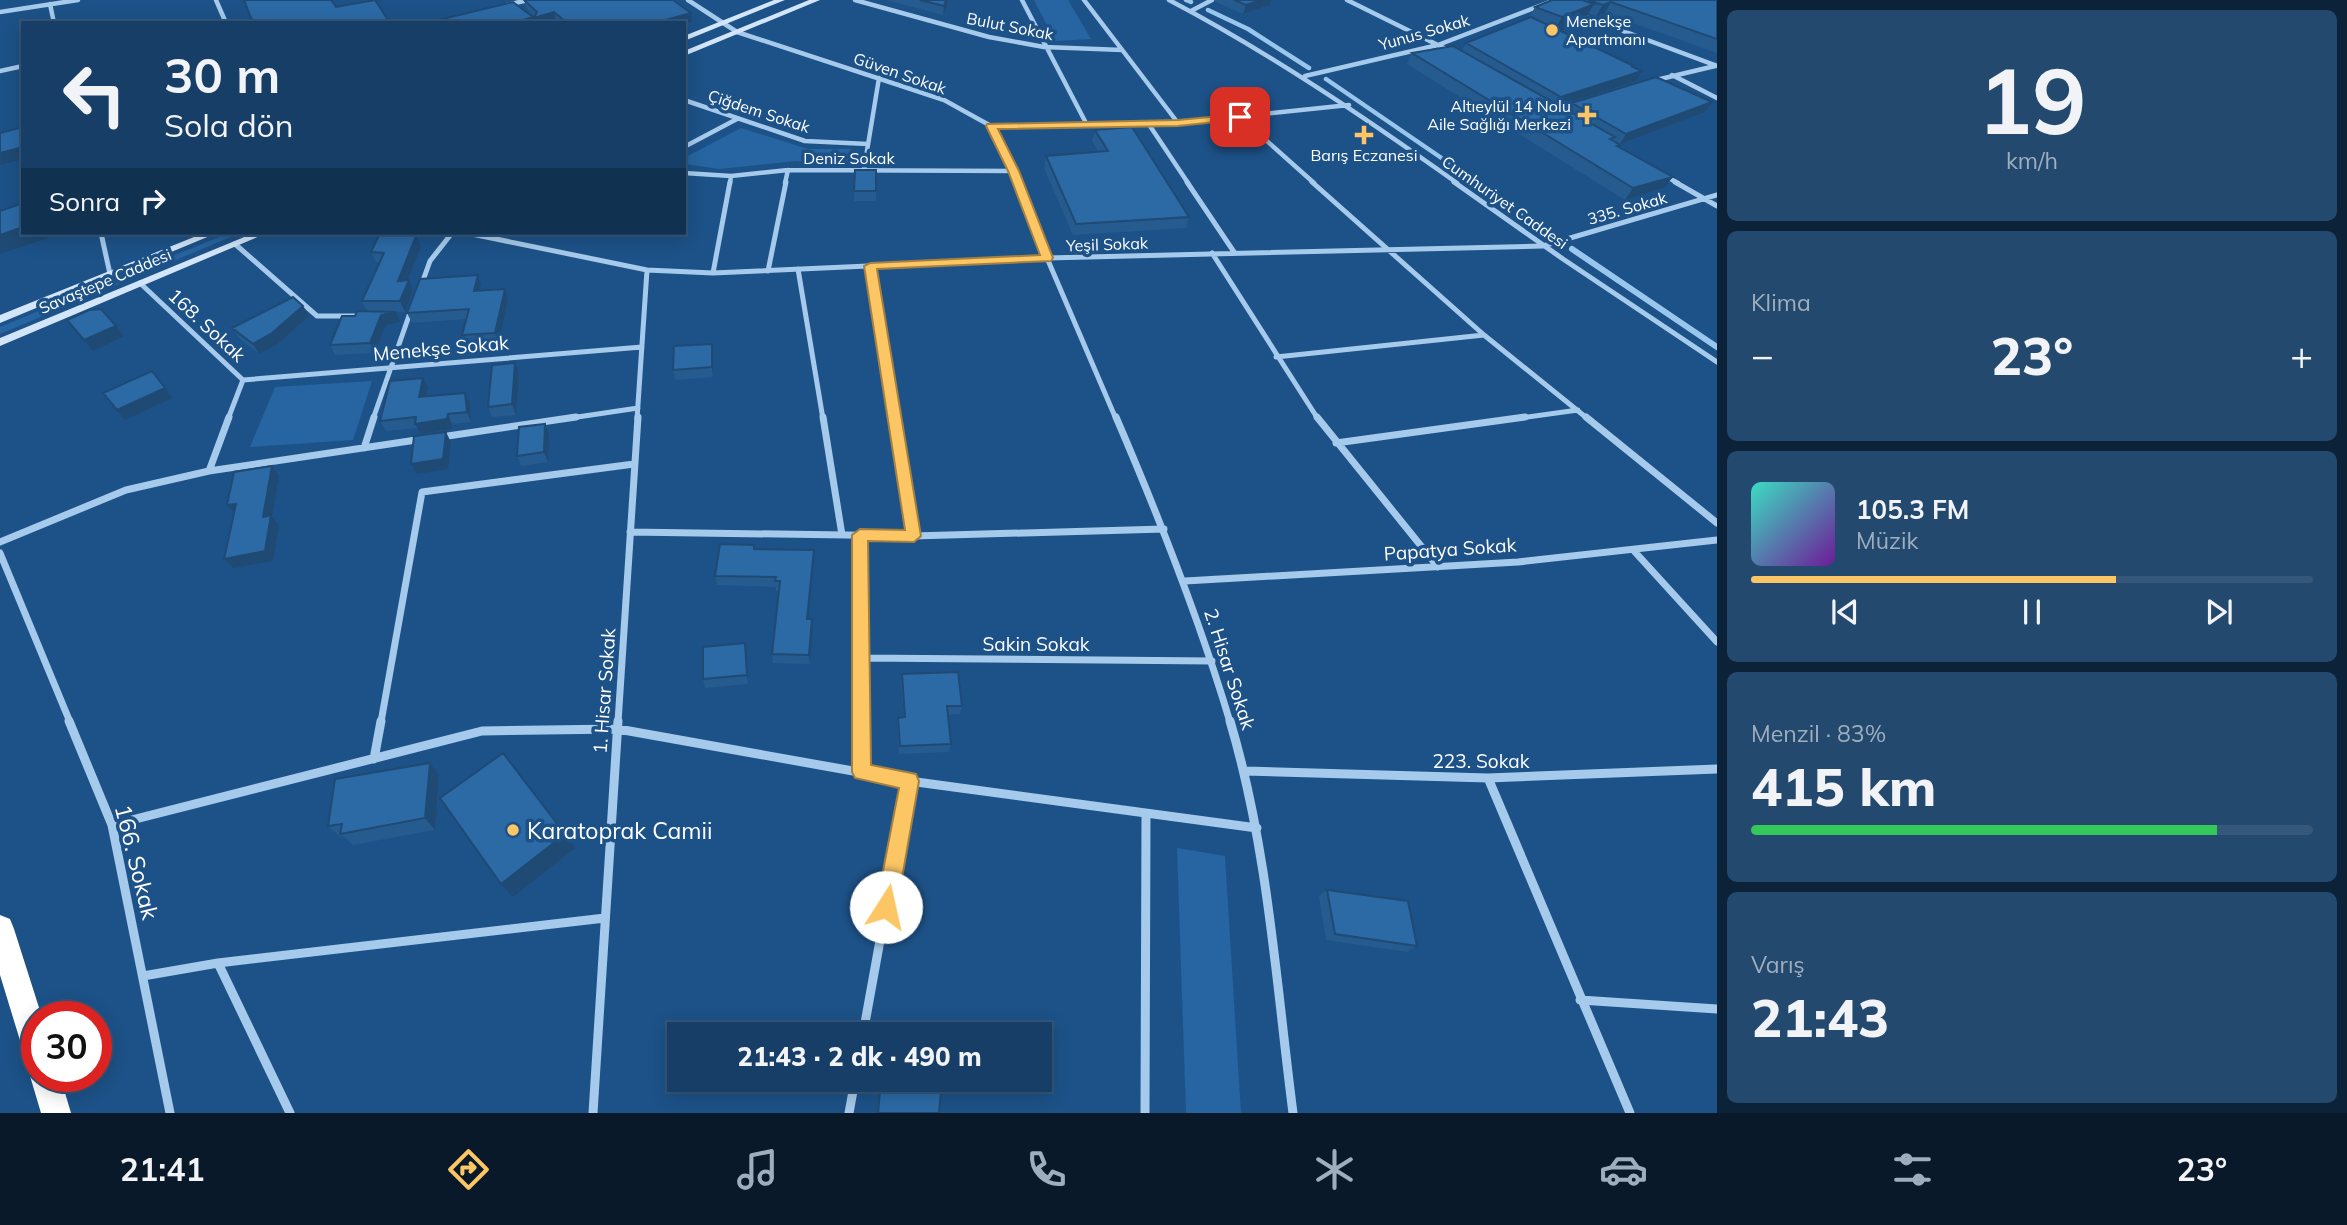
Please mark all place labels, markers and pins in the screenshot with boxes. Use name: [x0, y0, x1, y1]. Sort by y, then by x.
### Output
place label: Menekşe Apartmanı: [1566, 11, 1646, 49]
marker: Menekşe Apartmanı: [1544, 22, 1560, 38]
pin: [1210, 87, 1270, 147]
place label: Altıeylül 14 Nolu Aile Sağlığı Merkezi: [1427, 96, 1571, 134]
marker: Altıeylül 14 Nolu Aile Sağlığı Merkezi: [1577, 105, 1597, 125]
marker: Barış Eczanesi: [1356, 127, 1372, 143]
place label: Barış Eczanesi: [1310, 145, 1418, 165]
place label: Karatoprak Camii: [527, 816, 713, 845]
marker: Karatoprak Camii: [505, 822, 521, 838]

